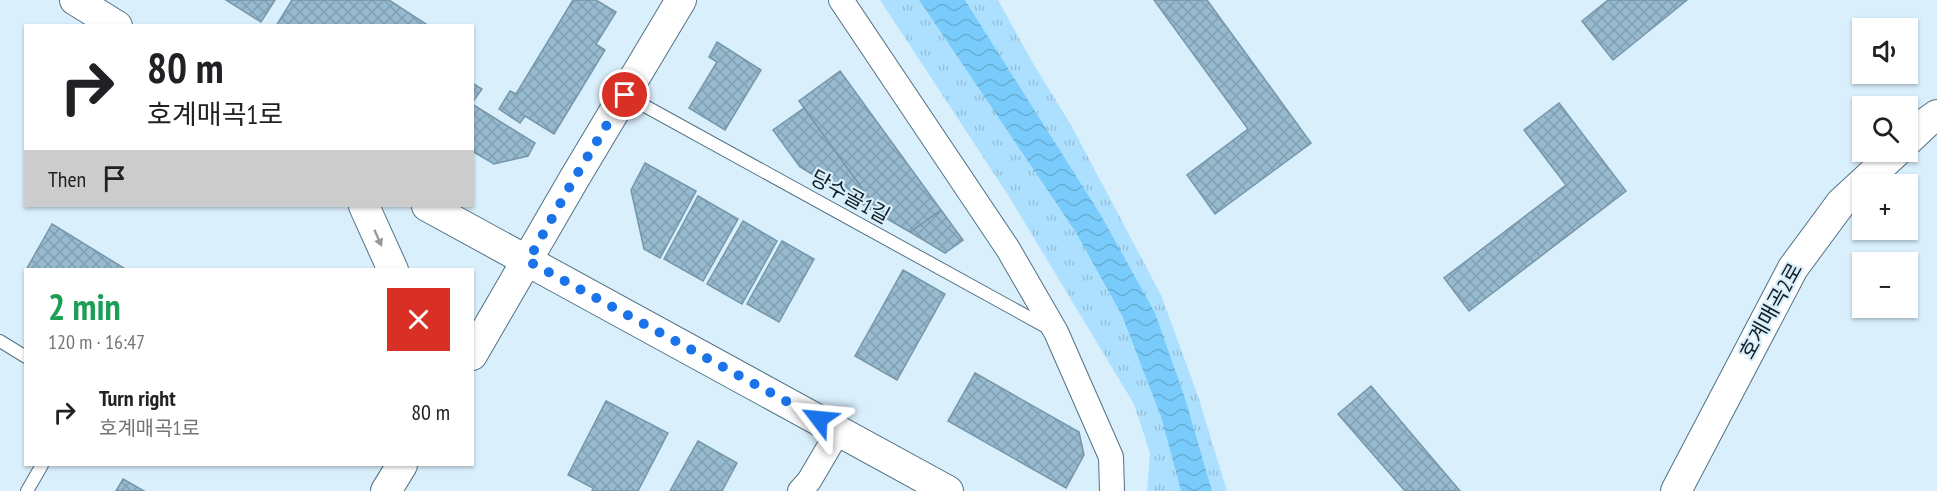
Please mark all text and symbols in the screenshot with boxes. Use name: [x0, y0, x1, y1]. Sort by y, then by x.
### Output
map controls: [1852, 18, 1918, 318]
button: sound: [1852, 18, 1918, 84]
text: 80 m: [147, 40, 224, 95]
icon: right: [48, 48, 126, 126]
pin: [599, 69, 650, 120]
icon: arrive: [608, 78, 641, 111]
button: search: [1852, 96, 1918, 162]
text: 호계매곡1로: [147, 97, 283, 131]
icon: arrive: [98, 162, 131, 195]
street label: 당수골1길: [806, 164, 895, 229]
text: Then: [48, 165, 86, 193]
button: +: [1852, 174, 1918, 240]
one-way arrow: [374, 229, 383, 246]
button: −: [1852, 252, 1918, 318]
street label: 호계매곡2로: [1733, 258, 1808, 364]
text: 2 min: [48, 283, 121, 330]
button: close: [387, 288, 450, 351]
text: 120 m · 16:47: [48, 329, 145, 355]
text: Turn right: [99, 384, 176, 412]
position arrow: [787, 387, 851, 451]
icon: right: [48, 396, 81, 429]
text: 80 m: [411, 398, 450, 426]
text: 호계매곡1로: [99, 415, 200, 441]

